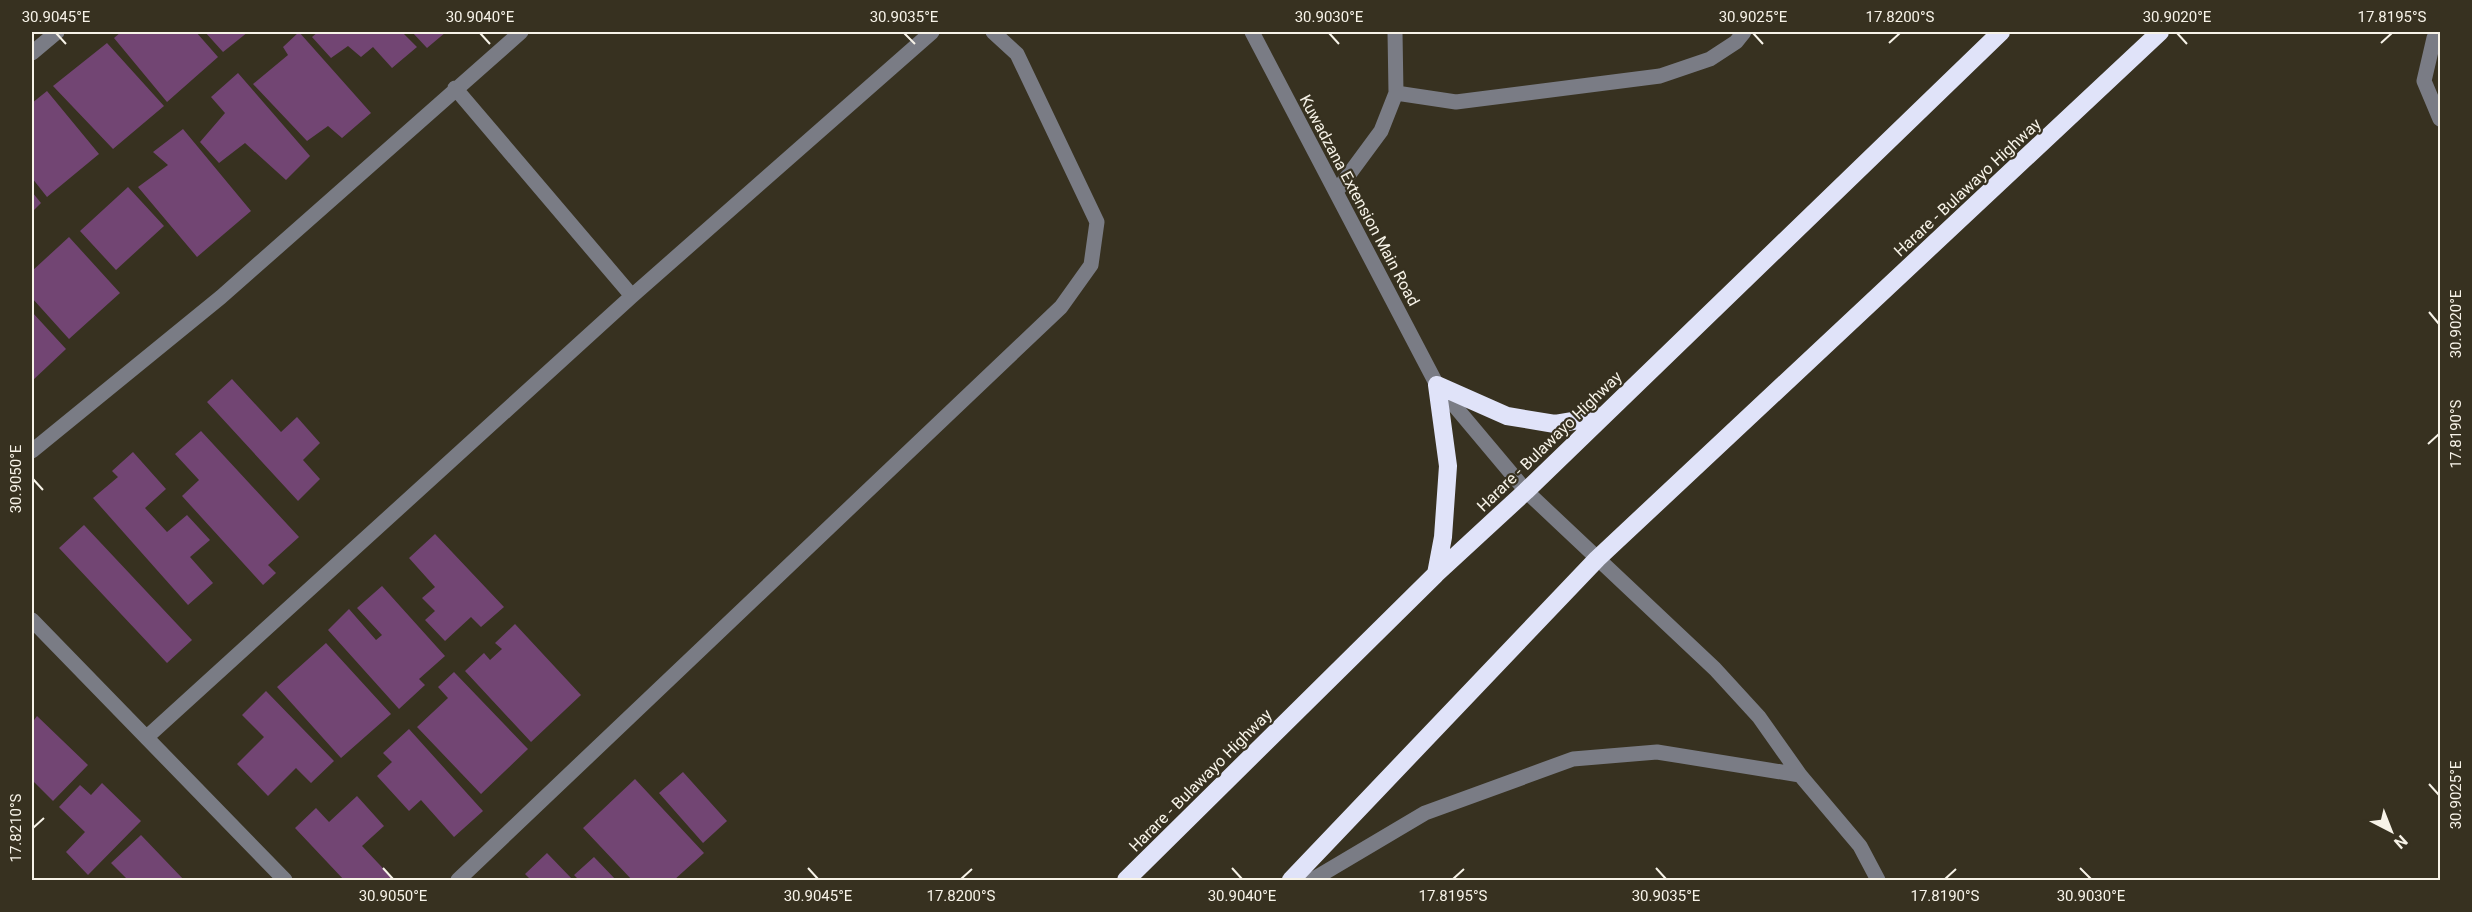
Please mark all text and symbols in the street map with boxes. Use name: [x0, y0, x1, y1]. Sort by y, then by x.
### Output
text: 30.9045°E: [22, 8, 91, 26]
text: 30.9040°E: [446, 8, 515, 26]
text: 30.9035°E: [870, 8, 939, 26]
text: 30.9030°E: [1295, 8, 1364, 26]
text: 30.9025°E: [1719, 8, 1788, 26]
text: 17.8200°S: [1865, 8, 1935, 26]
text: 30.9020°E: [2143, 8, 2212, 26]
text: 17.8195°S: [2357, 8, 2427, 26]
street label: Kuwadzana Extension Main Road: [1296, 91, 1423, 309]
street label: Harare - Bulawayo Highway: [1890, 114, 2045, 260]
text: 30.9020°E: [2447, 289, 2465, 358]
street label: Harare - Bulawayo Highway: [1473, 367, 1626, 516]
text: 17.8190°S: [2447, 399, 2465, 469]
text: 30.9050°E: [7, 444, 25, 513]
street label: Harare - Bulawayo Highway: [1125, 705, 1276, 856]
text: 30.9025°E: [2447, 760, 2465, 829]
text: 17.8210°S: [7, 793, 25, 863]
north arrow: [2361, 801, 2421, 861]
text: N: [2390, 831, 2411, 853]
text: 30.9050°E: [359, 887, 428, 905]
text: 30.9045°E: [784, 887, 853, 905]
text: 17.8200°S: [926, 887, 996, 905]
text: 30.9040°E: [1208, 887, 1277, 905]
text: 17.8195°S: [1418, 887, 1488, 905]
text: 30.9035°E: [1632, 887, 1701, 905]
text: 17.8190°S: [1910, 887, 1980, 905]
text: 30.9030°E: [2057, 887, 2126, 905]

